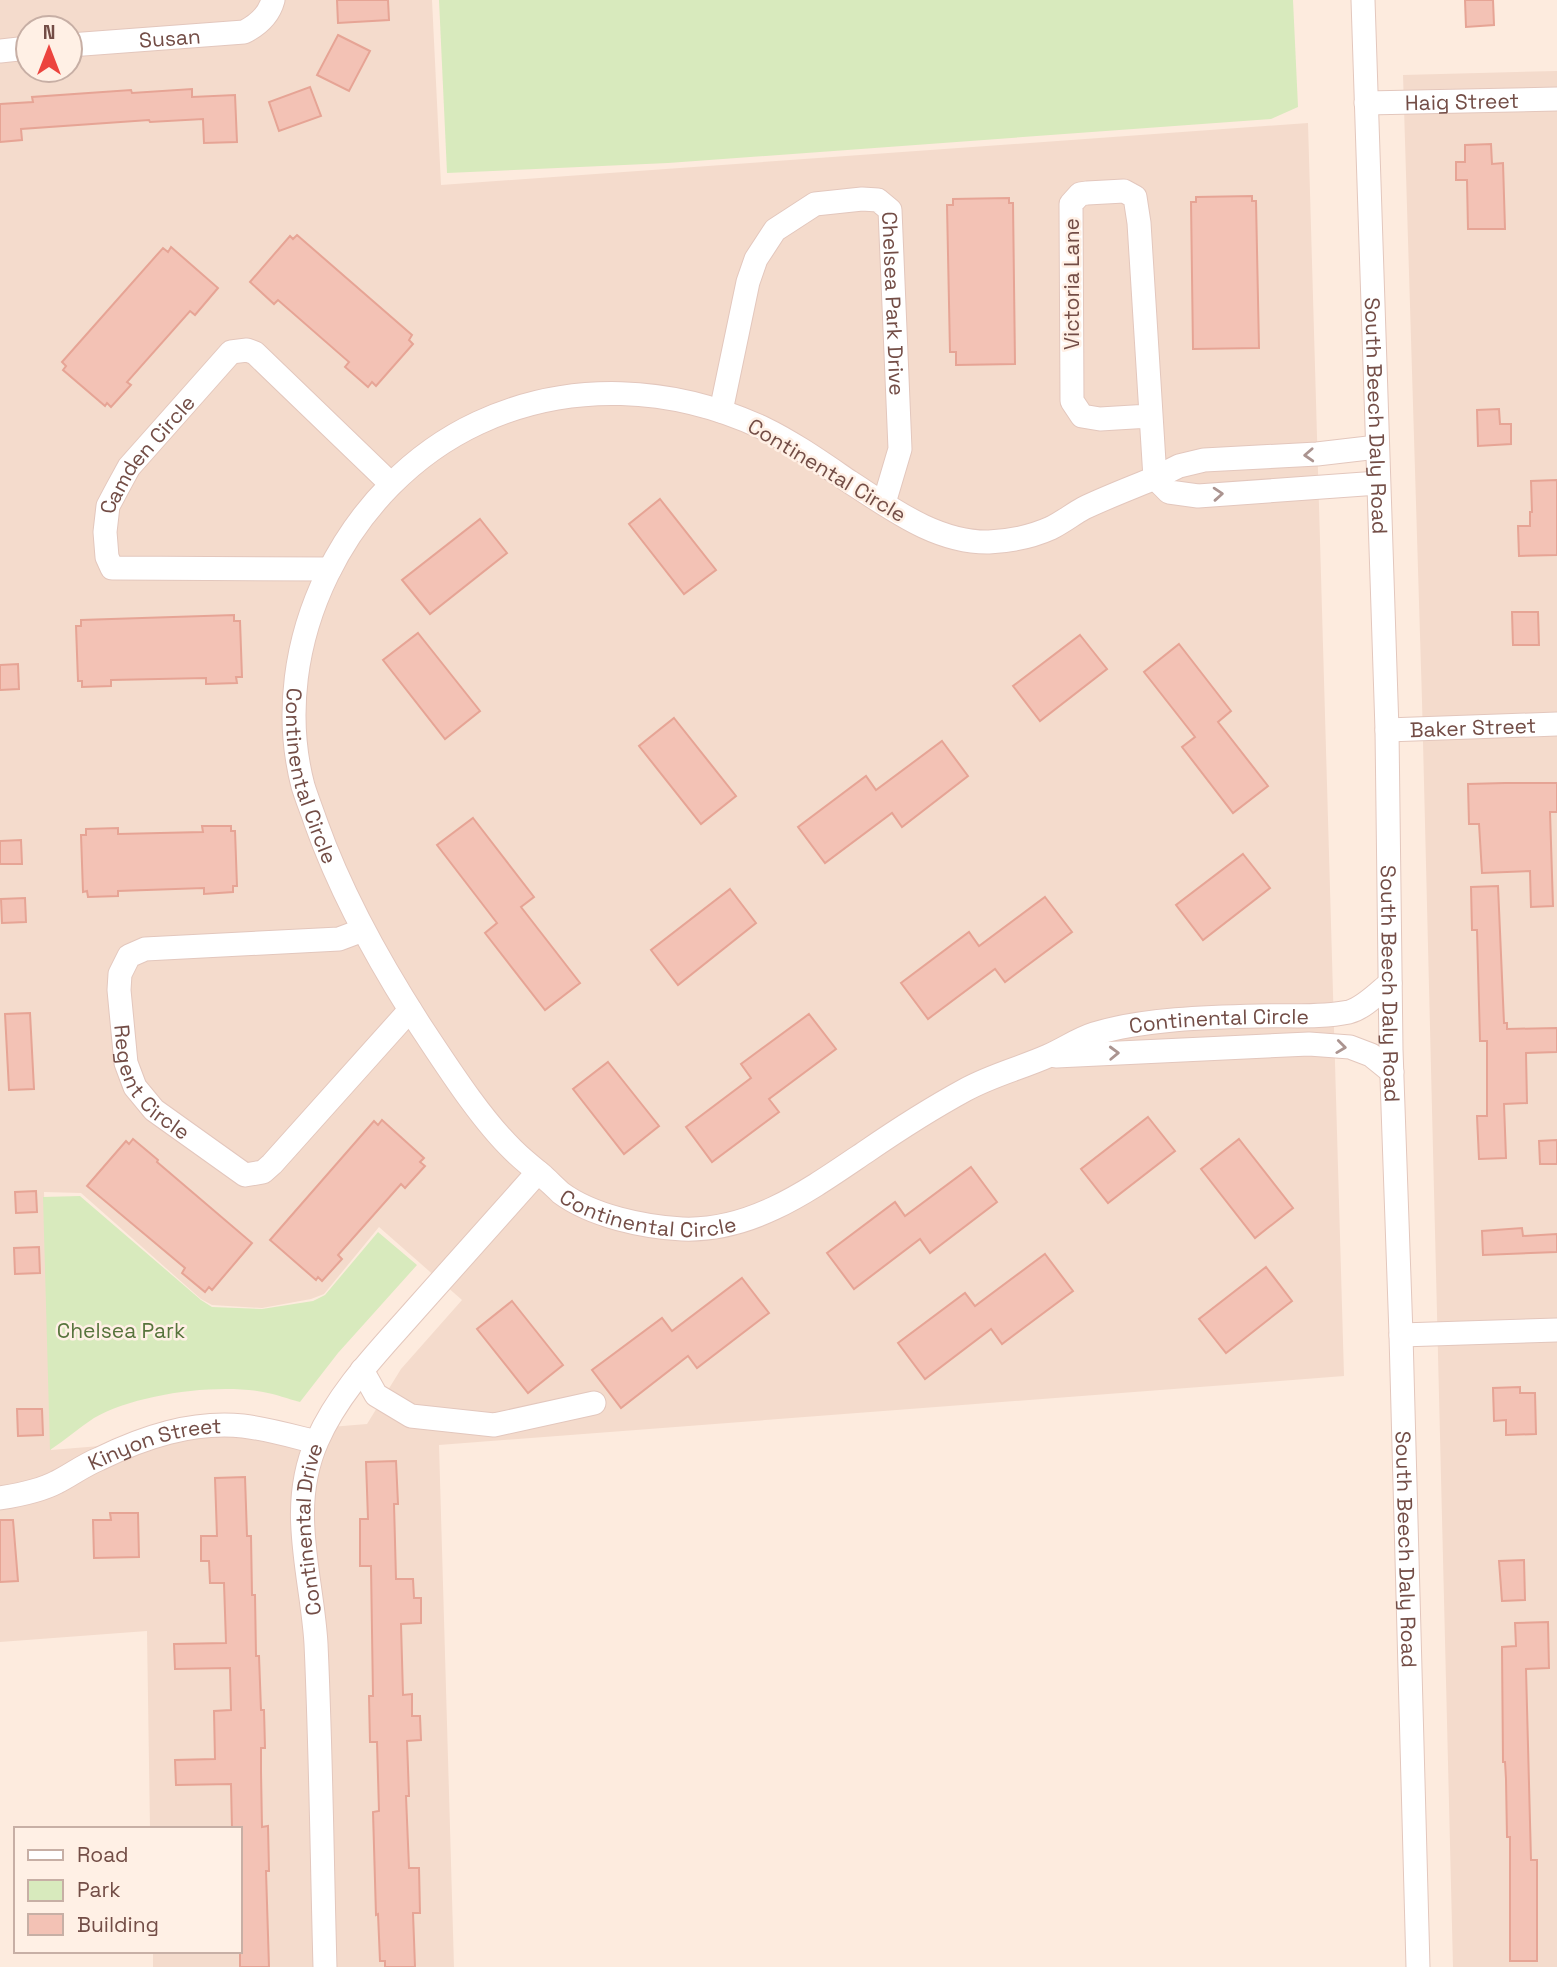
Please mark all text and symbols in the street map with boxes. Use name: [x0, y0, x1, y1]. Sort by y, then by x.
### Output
north arrow: [14, 14, 84, 84]
text: N: [43, 20, 55, 45]
street label: Susan: [138, 22, 201, 53]
street label: Haig Street: [1405, 86, 1519, 116]
street label: Chelsea Park Drive: [877, 211, 911, 396]
street label: Victoria Lane: [1058, 218, 1085, 350]
street label: South Beech Daly Road: [1359, 297, 1394, 535]
street label: Camden Circle: [94, 389, 200, 515]
street label: Continental Circle: [743, 412, 911, 528]
one-way arrow: [1303, 447, 1314, 462]
one-way arrow: [1212, 487, 1223, 502]
street label: Continental Circle: [280, 687, 344, 868]
street label: Baker Street: [1409, 711, 1537, 743]
street label: South Beech Daly Road: [1375, 865, 1406, 1103]
street label: Continental Circle: [1127, 1002, 1309, 1039]
street label: Regent Circle: [109, 1023, 196, 1145]
one-way arrow: [1336, 1040, 1347, 1055]
one-way arrow: [1109, 1045, 1120, 1060]
street label: Continental Circle: [555, 1183, 739, 1243]
park label: Chelsea Park: [57, 1317, 185, 1344]
street label: Kinyon Street: [83, 1412, 222, 1476]
street label: South Beech Daly Road: [1390, 1430, 1423, 1668]
street label: Continental Drive: [289, 1439, 328, 1617]
legend: [14, 1827, 242, 1953]
text: Road: [77, 1841, 129, 1868]
text: Park: [77, 1876, 121, 1903]
text: Building: [77, 1911, 159, 1938]

